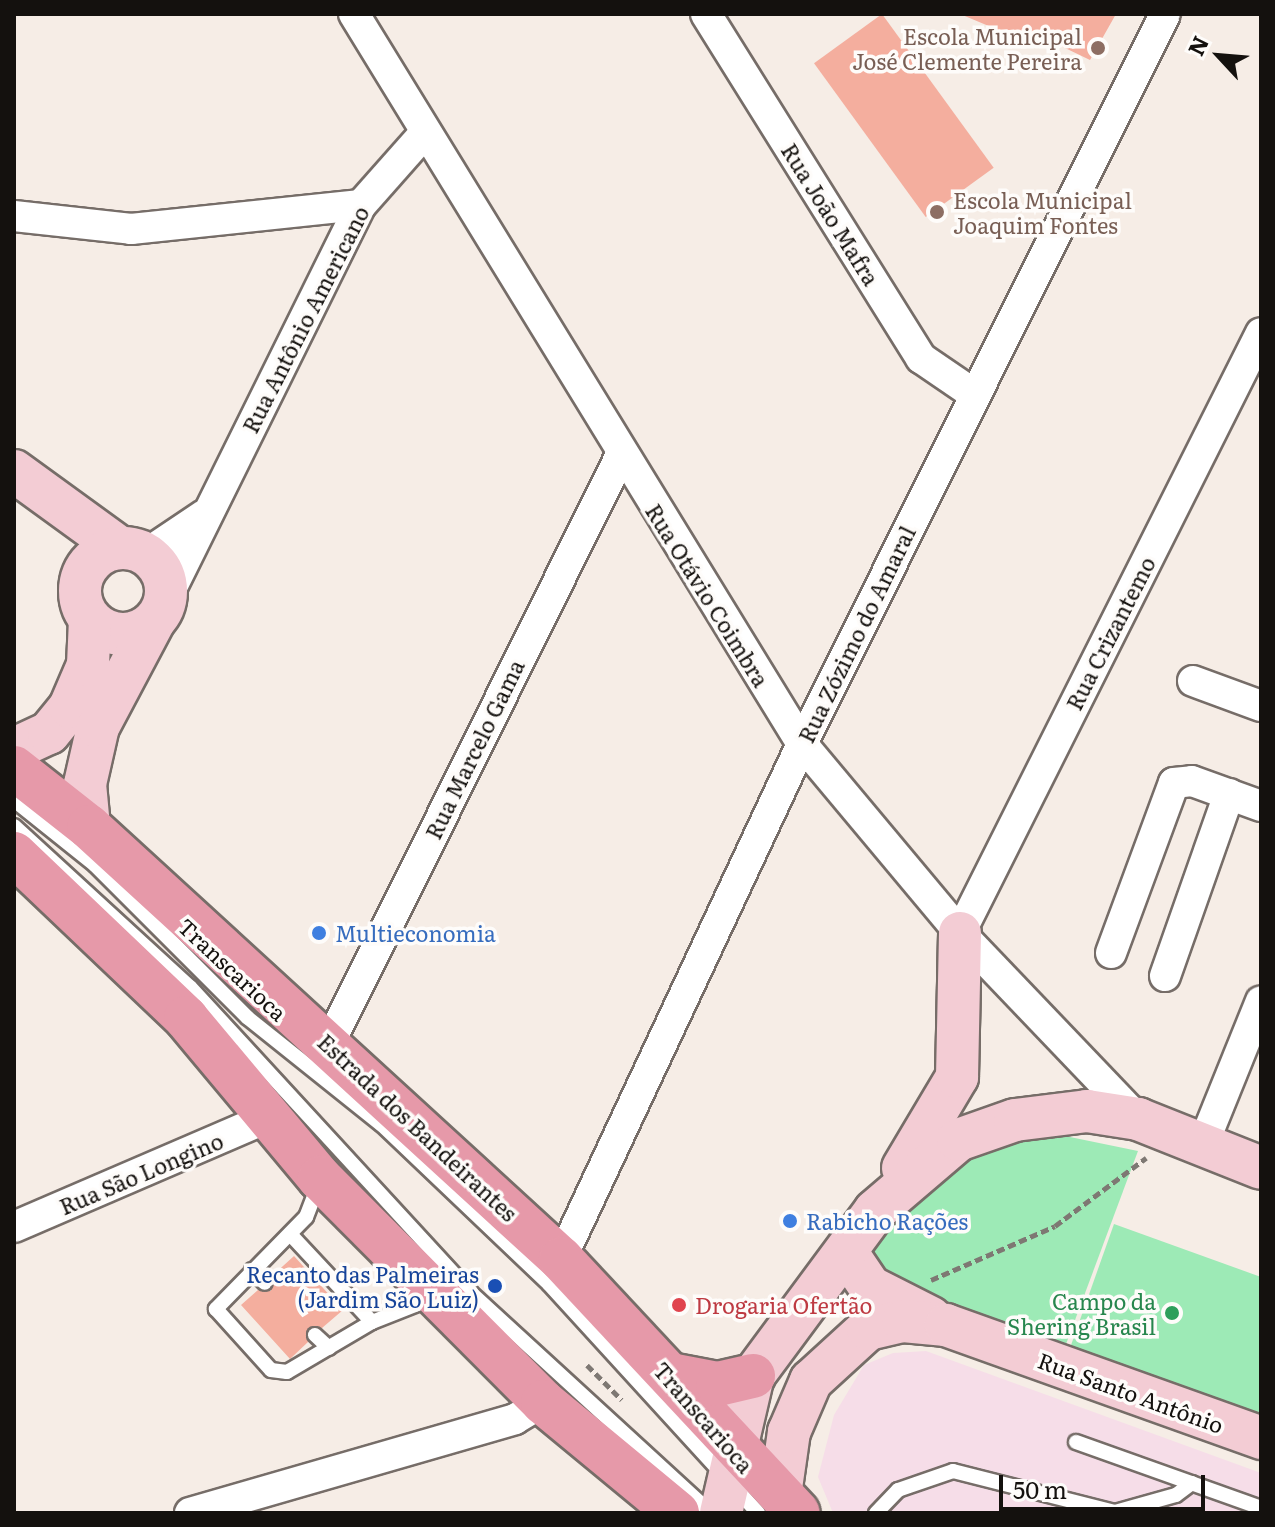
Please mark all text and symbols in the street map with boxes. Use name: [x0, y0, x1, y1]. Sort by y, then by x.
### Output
north arrow: [1179, 16, 1259, 96]
place label: Escola Municipal José Clemente Pereira: [852, 22, 1082, 74]
text: N: [1178, 30, 1216, 61]
marker: Escola Municipal José Clemente Pereira: [1089, 39, 1107, 57]
street label: Rua João Mafra: [777, 138, 885, 290]
place label: Escola Municipal Joaquim Fontes: [953, 186, 1132, 238]
street label: Rua Antônio Americano: [236, 201, 374, 437]
marker: Escola Municipal Joaquim Fontes: [928, 203, 946, 221]
street label: Rua Otávio Coimbra: [641, 499, 775, 691]
street label: Rua Zózimo do Amaral: [792, 521, 920, 747]
street label: Rua Crizantemo: [1060, 552, 1160, 714]
street label: Rua Marcelo Gama: [419, 655, 529, 843]
street label: Transcarioca: [173, 912, 293, 1026]
place label: Multieconomia: [335, 920, 496, 946]
marker: Multieconomia: [310, 924, 328, 942]
street label: Estrada dos Bandeirantes: [313, 1028, 523, 1226]
street label: Rua São Longino: [55, 1127, 227, 1219]
place label: Rabicho Rações: [806, 1208, 968, 1234]
marker: Rabicho Rações: [781, 1212, 799, 1230]
place label: Recanto das Palmeiras (Jardim São Luiz): [246, 1260, 479, 1312]
marker: Recanto das Palmeiras (Jardim São Luiz): [486, 1277, 504, 1295]
place label: Campo da Shering Brasil: [1007, 1287, 1156, 1338]
place label: Drogaria Ofertão: [695, 1292, 872, 1318]
marker: Drogaria Ofertão: [670, 1296, 688, 1314]
marker: Campo da Shering Brasil: [1163, 1304, 1181, 1322]
street label: Rua Santo Antônio: [1035, 1346, 1227, 1438]
street label: Transcarioca: [649, 1356, 759, 1478]
scale bar: [1003, 1459, 1209, 1509]
text: 50 m: [1013, 1471, 1067, 1506]

